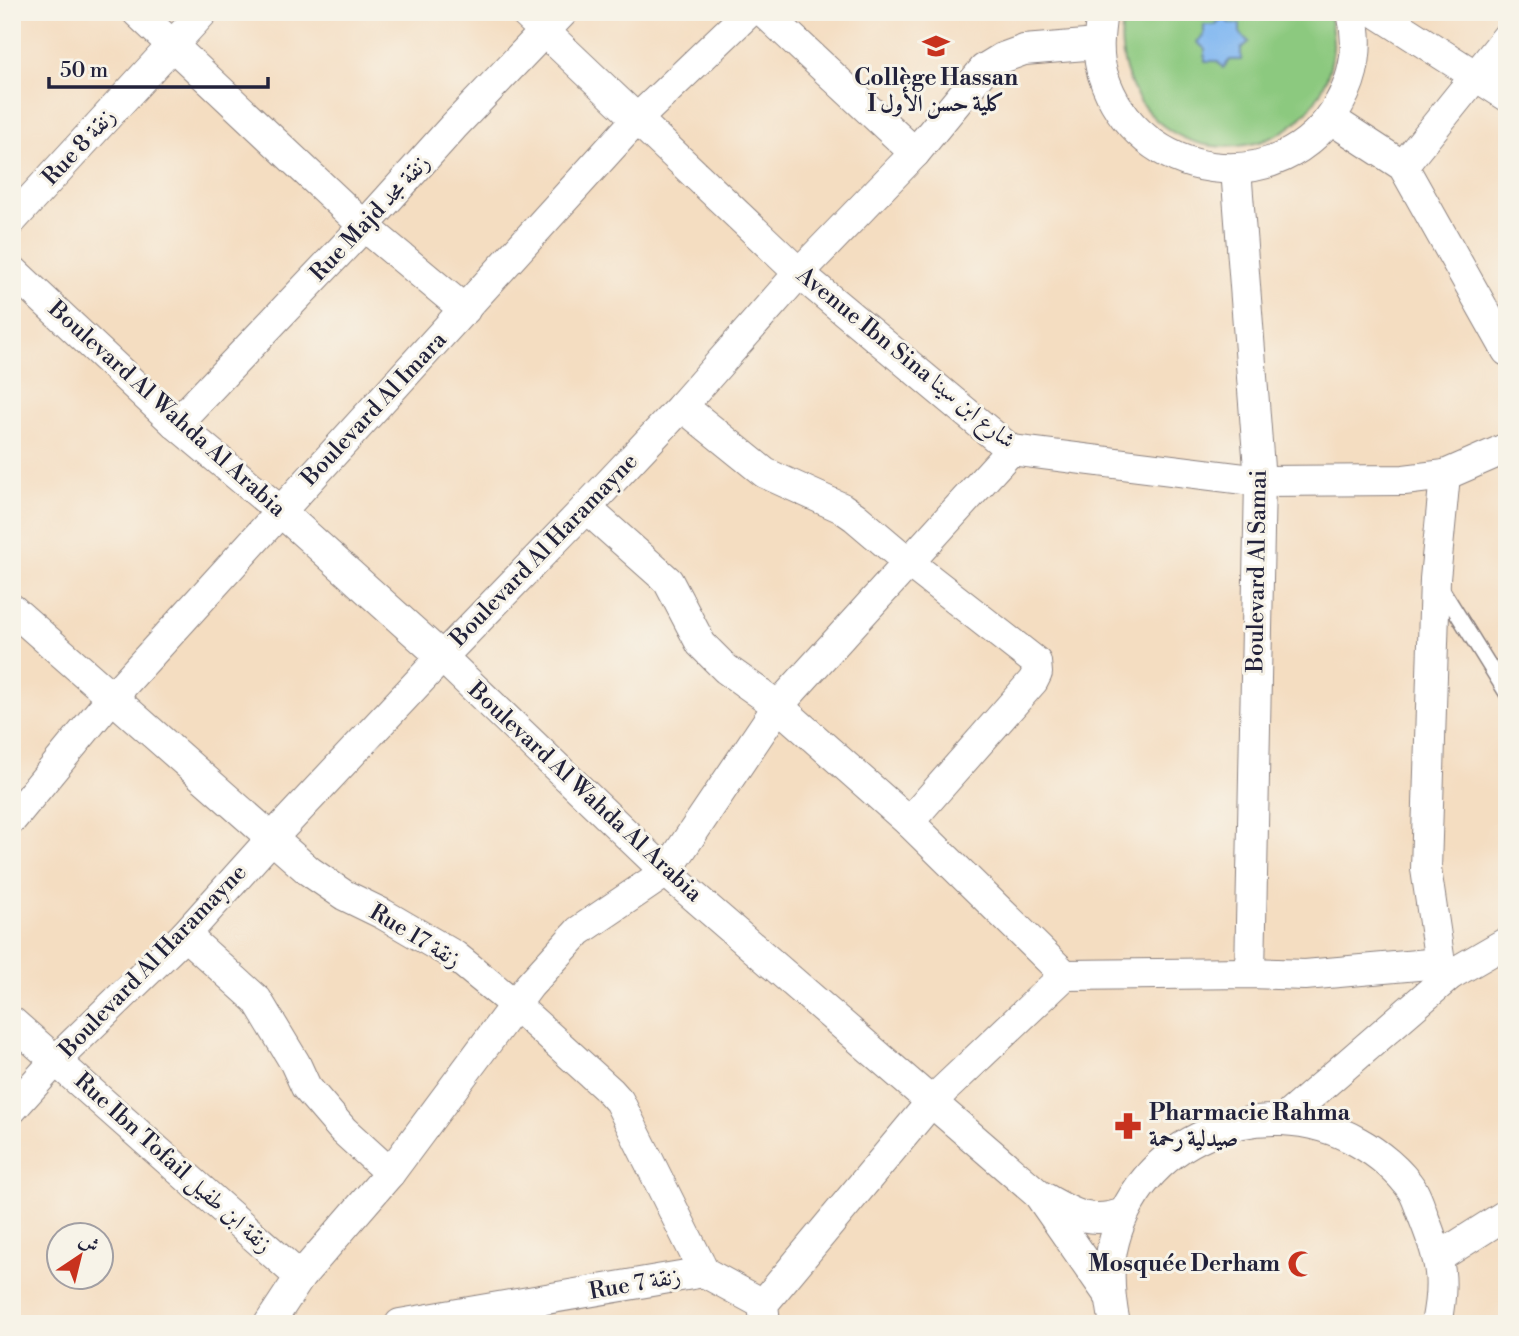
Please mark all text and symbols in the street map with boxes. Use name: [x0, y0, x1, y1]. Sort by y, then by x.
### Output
school or university icon: Collège Hassan I كلية حسن الأول: [921, 31, 951, 61]
scale bar: [49, 46, 268, 90]
text: 50 m: [60, 58, 108, 84]
place label: Collège Hassan I كلية حسن الأول: [854, 64, 1018, 119]
street label: Rue 8 زنقة: [36, 103, 122, 191]
street label: Rue Majd زنقة مجد: [304, 149, 436, 287]
street label: Avenue Ibn Sina شارع ابن سينا: [787, 261, 1021, 459]
street label: Boulevard Al Wahda Al Arabia: [42, 294, 292, 523]
street label: Boulevard Al Imara: [295, 326, 453, 493]
street label: Boulevard Al Haramayne: [444, 447, 644, 653]
street label: Boulevard Al Samai: [1241, 469, 1273, 674]
street label: Boulevard Al Wahda Al Arabia: [462, 676, 708, 908]
street label: Boulevard Al Haramayne: [53, 858, 253, 1064]
street label: Rue 17 زنقة: [364, 898, 466, 974]
street label: Rue Ibn Tofail زنقة ابن طفيل: [67, 1067, 278, 1261]
place label: Pharmacie Rahma صيدلية رحمة: [1149, 1099, 1351, 1153]
pharmacy icon: Pharmacie Rahma صيدلية رحمة: [1113, 1111, 1143, 1141]
north arrow: [46, 1220, 116, 1290]
text: ش: [75, 1228, 104, 1258]
mosque icon: Mosquée Derham: [1286, 1249, 1316, 1279]
place label: Mosquée Derham: [1088, 1250, 1280, 1278]
street label: Rue 7 زنقة: [587, 1262, 683, 1306]

